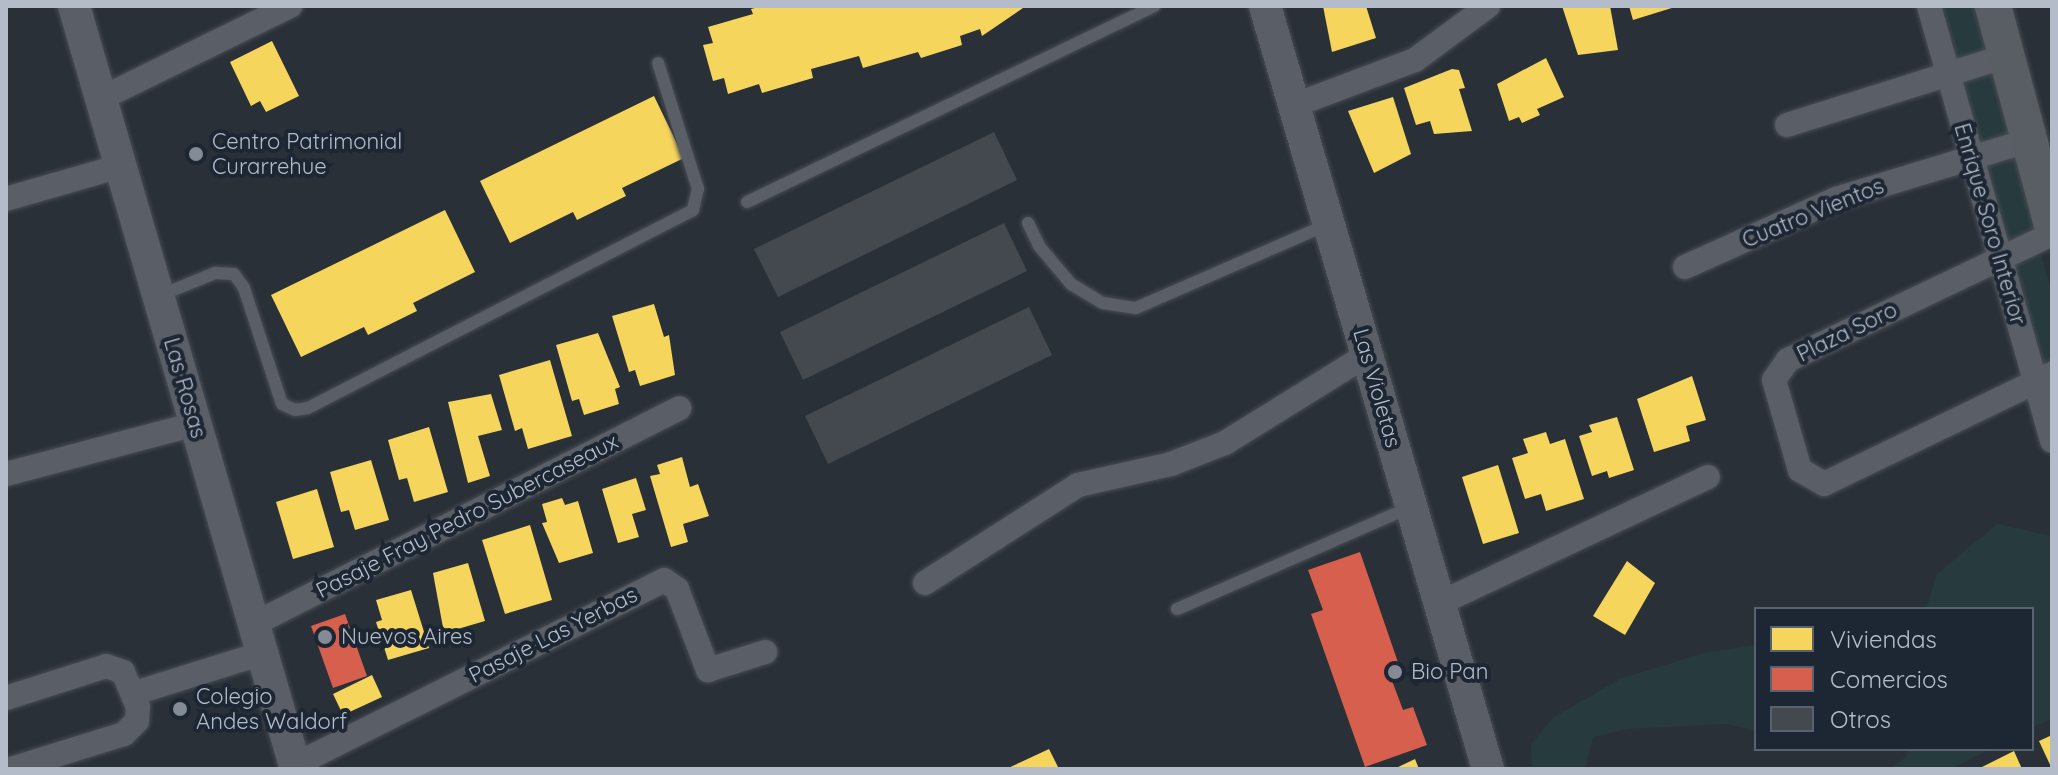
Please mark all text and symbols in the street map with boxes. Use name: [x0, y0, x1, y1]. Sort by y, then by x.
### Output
street label: Enrique Soro Interior: [1949, 120, 2031, 328]
place label: Centro Patrimonial Curarrehue: [212, 128, 402, 180]
marker: Centro Patrimonial Curarrehue: [187, 145, 205, 163]
street label: Cuatro Vientos: [1738, 173, 1888, 253]
street label: Plaza Soro: [1793, 296, 1901, 368]
street label: Las Violetas: [1347, 326, 1407, 450]
street label: Las Rosas: [158, 335, 212, 441]
street label: Pasaje Fray Pedro Subercaseaux: [312, 428, 622, 604]
street label: Pasaje Las Yerbas: [465, 581, 641, 689]
legend: [1754, 607, 2034, 751]
place label: Nuevos Aires: [341, 624, 473, 650]
text: Viviendas: [1830, 624, 1937, 654]
marker: Nuevos Aires: [316, 628, 334, 646]
place label: Bio Pan: [1411, 659, 1488, 685]
marker: Bio Pan: [1386, 663, 1404, 681]
text: Comercios: [1830, 664, 1948, 694]
place label: Colegio Andes Waldorf: [196, 683, 347, 734]
marker: Colegio Andes Waldorf: [171, 700, 189, 718]
text: Otros: [1830, 704, 1891, 734]

